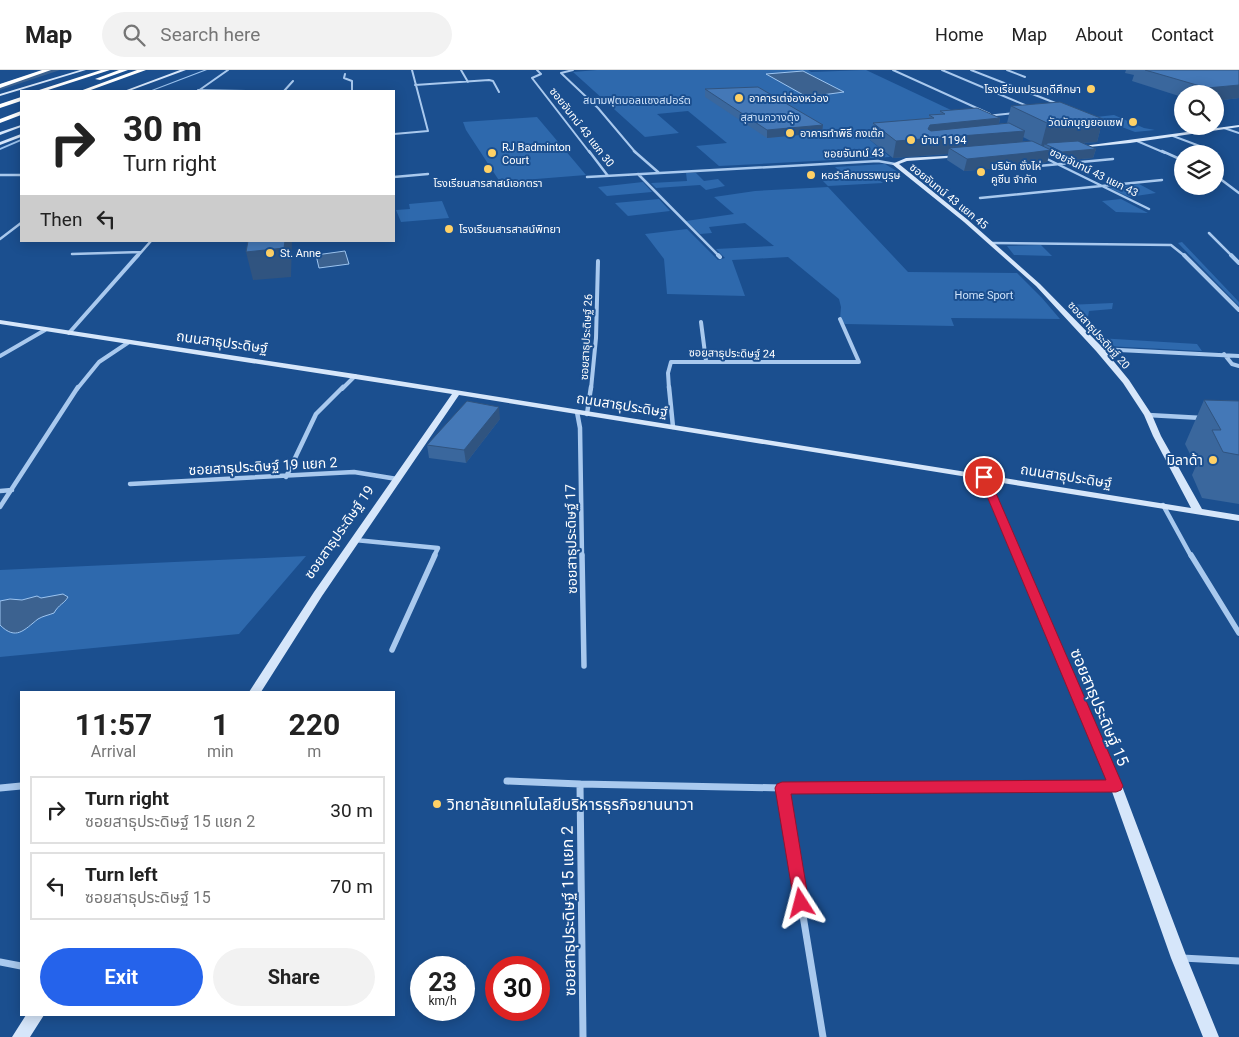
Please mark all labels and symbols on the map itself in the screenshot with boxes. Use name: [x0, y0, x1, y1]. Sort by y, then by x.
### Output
place label: โรงเรียนเปรมฤดีศึกษา: [984, 83, 1081, 96]
marker: โรงเรียนเปรมฤดีศึกษา: [1085, 83, 1097, 95]
street label: ซอยจันทน์ 43 แยก 30: [547, 85, 617, 170]
marker: อาคารเต่จ่องหว่อง: [733, 92, 745, 104]
place label: อาคารเต่จ่องหว่อง: [749, 92, 829, 105]
park label: สนามฟุตบอลแซงสปอร์ต: [583, 94, 691, 107]
park label: สุสานกวางตุ้ง: [740, 111, 800, 124]
place label: วัดนักบุญยอแซฟ: [1048, 116, 1123, 129]
marker: วัดนักบุญยอแซฟ: [1127, 116, 1139, 128]
marker: อาคารทำพิธี กงเต๊ก: [784, 127, 796, 139]
place label: อาคารทำพิธี กงเต๊ก: [800, 127, 884, 140]
marker: บ้าน 1194: [905, 134, 917, 146]
place label: บ้าน 1194: [921, 134, 966, 147]
place label: RJ Badminton Court: [502, 141, 571, 167]
street label: ซอยจันทน์ 43 แยก 43: [1047, 145, 1140, 200]
street label: ซอยจันทน์ 43: [824, 146, 884, 161]
marker: RJ Badminton Court: [486, 147, 498, 159]
place label: บริษัท ซั่งไห่ คูซีน จำกัด: [991, 159, 1042, 186]
street label: ซอยจันทน์ 43 แยก 45: [907, 161, 990, 232]
marker: โรงเรียนสารสาสน์เอกตรา: [482, 163, 494, 175]
marker: บริษัท ซั่งไห่ คูซีน จำกัด: [975, 166, 987, 178]
marker: หอรำลึกบรรพบุรุษ: [805, 169, 817, 181]
place label: หอรำลึกบรรพบุรุษ: [821, 169, 901, 182]
place label: โรงเรียนสารสาสน์เอกตรา: [433, 177, 543, 190]
marker: โรงเรียนสารสาสน์พิทยา: [443, 223, 455, 235]
place label: โรงเรียนสารสาสน์พิทยา: [459, 223, 561, 236]
marker: St. Anne: [264, 247, 276, 259]
place label: St. Anne: [280, 247, 321, 260]
park label: Home Sport: [955, 289, 1014, 302]
street label: ซอยสาธุประดิษฐ์ 26: [578, 294, 595, 380]
street label: ซอยสาธุประดิษฐ์ 20: [1065, 299, 1132, 372]
street label: ถนนสาธุประดิษฐ์: [175, 328, 269, 357]
street label: ซอยสาธุประดิษฐ์ 24: [689, 346, 775, 361]
street label: ถนนสาธุประดิษฐ์: [575, 390, 669, 421]
place label: มิลาด้า: [1166, 452, 1203, 468]
street label: ซอยสาธุประดิษฐ์ 19 แยก 2: [188, 454, 338, 479]
marker: มิลาด้า: [1207, 454, 1219, 466]
pin: [963, 456, 1005, 498]
street label: ถนนสาธุประดิษฐ์: [1019, 461, 1113, 492]
street label: ซอยสาธุประดิษฐ์ 19: [301, 482, 378, 582]
street label: ซอยสาธุประดิษฐ์ 17: [562, 484, 581, 594]
street label: ซอยสาธุประดิษฐ์ 15: [1066, 646, 1133, 769]
place label: วิทยาลัยเทคโนโลยีบริหารธุรกิจยานนาวา: [446, 795, 694, 814]
marker: วิทยาลัยเทคโนโลยีบริหารธุรกิจยานนาวา: [431, 798, 443, 810]
street label: ซอยสาธุประดิษฐ์ 15 แยก 2: [558, 826, 579, 996]
position arrow: [774, 876, 826, 928]
speed limit sign: 30: [485, 956, 550, 1021]

